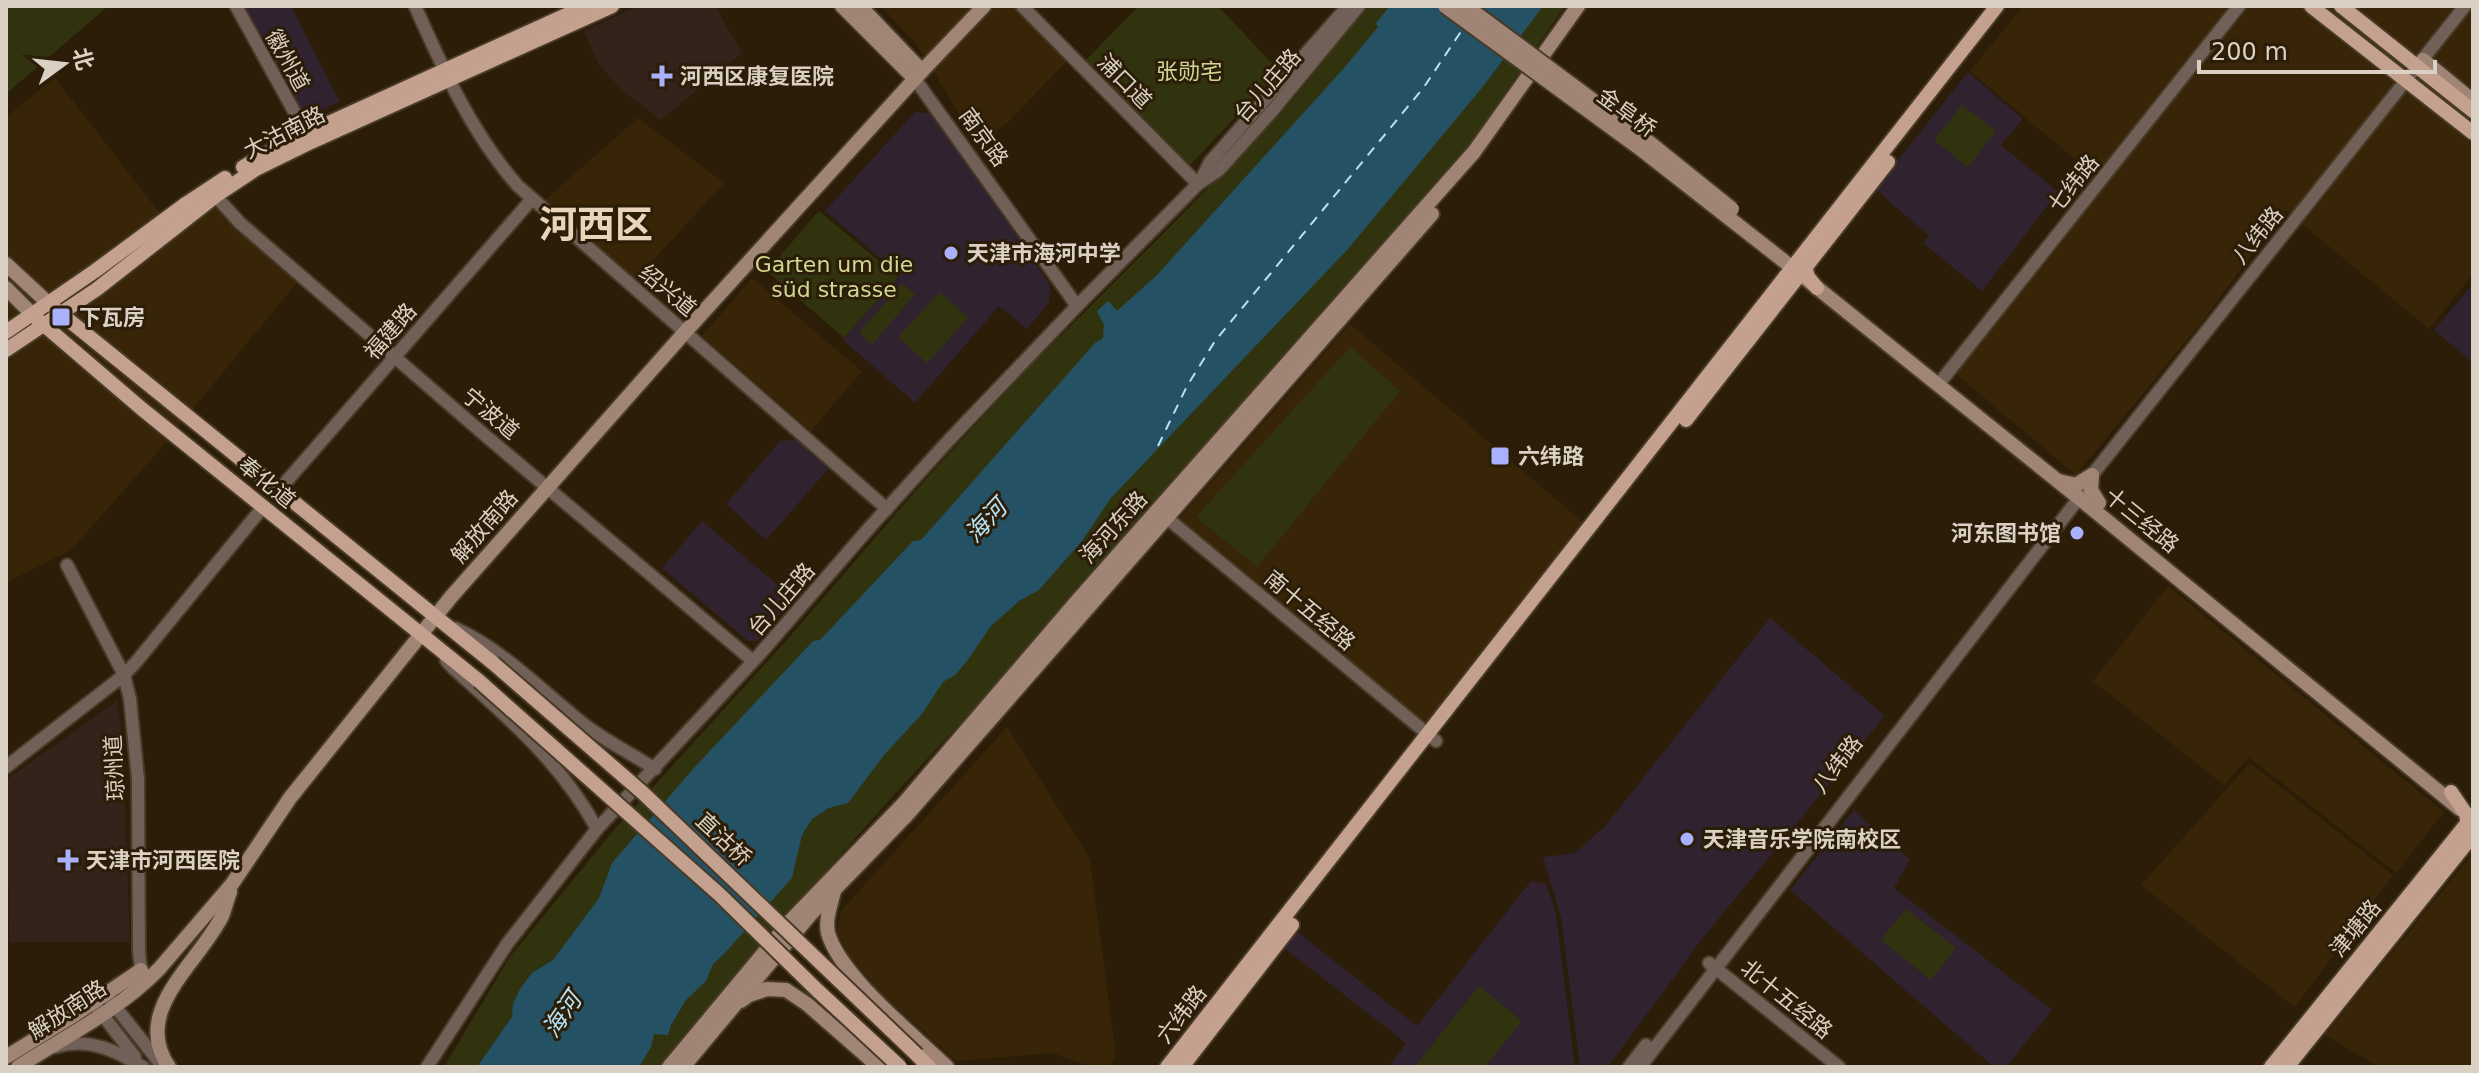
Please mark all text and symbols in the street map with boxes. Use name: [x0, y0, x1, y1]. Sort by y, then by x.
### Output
north arrow: [24, 24, 104, 104]
scale bar: [2199, 24, 2435, 74]
street label: 徽州道: [261, 25, 314, 95]
text: 200 m: [2211, 38, 2288, 66]
street label: 台儿庄路: [1229, 44, 1306, 127]
text: 北: [68, 45, 98, 73]
street label: 浦口道: [1092, 49, 1157, 114]
park label: 张勋宅: [1156, 59, 1222, 84]
place label: 河西区康复医院: [680, 64, 834, 89]
marker: 河西区康复医院: [651, 65, 673, 87]
street label: 金阜桥: [1593, 83, 1661, 142]
street label: 大沽南路: [239, 101, 329, 164]
street label: 南京路: [954, 103, 1013, 171]
street label: 七纬路: [2043, 150, 2104, 217]
street label: 八纬路: [2227, 202, 2288, 269]
district label: 河西区: [539, 203, 653, 247]
place label: 天津市海河中学: [967, 241, 1121, 266]
marker: 天津市海河中学: [942, 244, 960, 262]
park label: Garten um die süd strasse: [755, 252, 913, 302]
street label: 绍兴道: [634, 260, 701, 321]
street label: 福建路: [359, 298, 421, 364]
place label: 下瓦房: [79, 305, 145, 330]
marker: 下瓦房: [50, 306, 72, 328]
street label: 宁波道: [457, 383, 524, 444]
place label: 六纬路: [1518, 444, 1584, 469]
marker: 六纬路: [1489, 445, 1511, 467]
street label: 奉化道: [233, 452, 300, 513]
street label: 十三经路: [2100, 483, 2184, 558]
street label: 解放南路: [446, 485, 523, 568]
street label: 海河东路: [1075, 486, 1152, 568]
water label: 海河: [959, 491, 1015, 548]
place label: 河东图书馆: [1951, 521, 2061, 546]
marker: 河东图书馆: [2068, 524, 2086, 542]
street label: 台儿庄路: [743, 558, 820, 641]
street label: 南十五经路: [1260, 565, 1360, 655]
street label: 八纬路: [1807, 731, 1868, 798]
street label: 琼州道: [100, 734, 129, 802]
street label: 直沽桥: [691, 808, 756, 871]
place label: 天津音乐学院南校区: [1703, 827, 1901, 852]
marker: 天津音乐学院南校区: [1678, 830, 1696, 848]
place label: 天津市河西医院: [86, 848, 240, 873]
marker: 天津市河西医院: [57, 849, 79, 871]
street label: 津塘路: [2325, 895, 2386, 962]
street label: 北十五经路: [1736, 955, 1837, 1044]
street label: 解放南路: [24, 975, 111, 1044]
street label: 六纬路: [1151, 981, 1212, 1048]
water label: 海河: [537, 984, 589, 1043]

